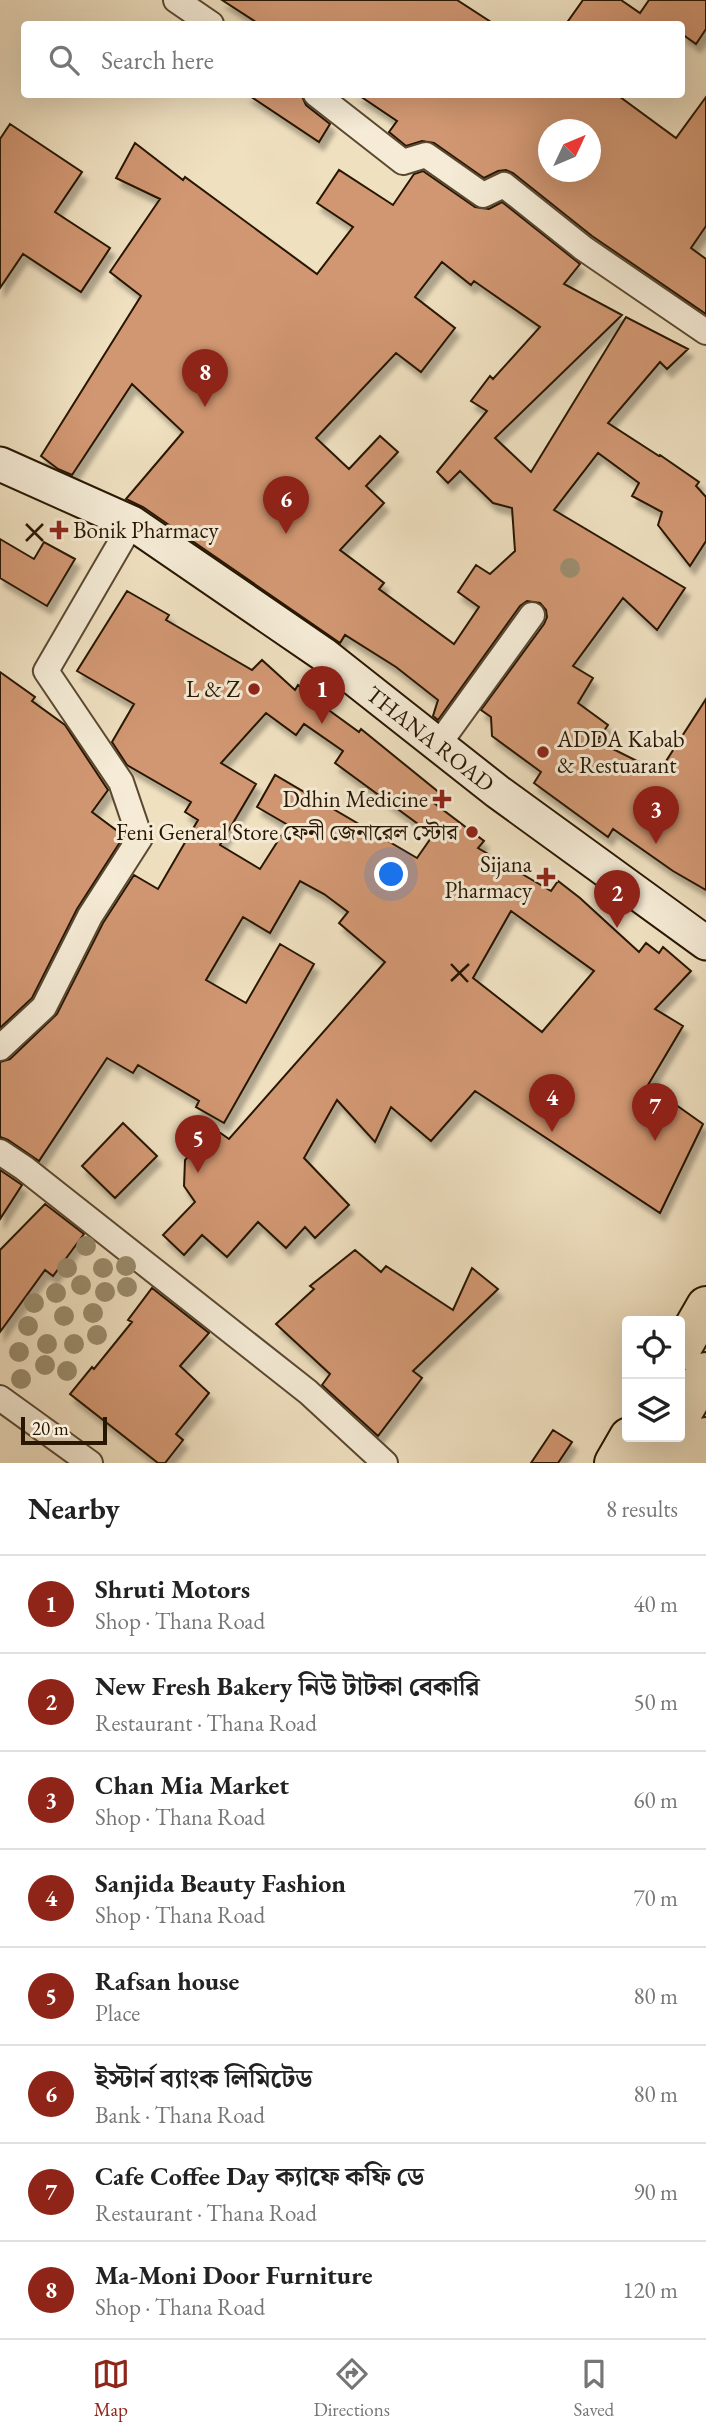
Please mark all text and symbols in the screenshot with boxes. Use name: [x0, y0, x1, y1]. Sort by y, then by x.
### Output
search box: [21, 21, 685, 98]
icon: search: [45, 41, 83, 79]
text: Search here: [101, 43, 214, 77]
north arrow: [538, 119, 601, 182]
pin: 8: [182, 349, 228, 407]
pin: 6: [263, 476, 309, 534]
place label: Bonik Pharmacy: [73, 515, 219, 545]
marker: Bonik Pharmacy: [51, 522, 67, 538]
pin: 1: [299, 666, 345, 724]
place label: L & Z: [186, 674, 240, 704]
street label: THANA ROAD: [360, 679, 501, 799]
marker: L & Z: [246, 681, 262, 697]
place label: ADDA Kabab & Restuarant: [556, 724, 685, 780]
marker: ADDA Kabab & Restuarant: [535, 744, 551, 760]
place label: Ddhin Medicine: [282, 784, 428, 814]
pin: 3: [633, 786, 679, 844]
marker: Ddhin Medicine: [434, 791, 450, 807]
place label: Feni General Store ফেনী জেনারেল স্টোর: [116, 817, 459, 847]
marker: Feni General Store ফেনী জেনারেল স্টোর: [464, 824, 480, 840]
place label: Sijana Pharmacy: [445, 849, 533, 905]
your location: [374, 857, 408, 891]
marker: Sijana Pharmacy: [538, 869, 554, 885]
pin: 2: [594, 870, 640, 928]
pin: 4: [529, 1074, 575, 1132]
pin: 7: [632, 1083, 678, 1141]
pin: 5: [175, 1115, 221, 1173]
map controls: [622, 1316, 685, 1442]
button: locate: [622, 1316, 685, 1379]
button: layers: [622, 1379, 685, 1442]
scale bar: [21, 1414, 107, 1446]
text: 20 m: [32, 1416, 69, 1441]
text: Nearby: [28, 1489, 120, 1528]
text: 8 results: [606, 1494, 678, 1524]
text: Shruti Motors: [95, 1572, 250, 1606]
text: 1: [45, 1589, 57, 1619]
text: 40 m: [633, 1589, 678, 1619]
text: Shop · Thana Road: [95, 1606, 265, 1636]
text: New Fresh Bakery নিউ টাটকা বেকারি: [95, 1669, 480, 1703]
text: 2: [45, 1687, 57, 1717]
text: 50 m: [633, 1687, 678, 1717]
text: Restaurant · Thana Road: [95, 1708, 317, 1738]
text: Chan Mia Market: [95, 1768, 289, 1802]
text: 3: [45, 1785, 57, 1815]
text: 60 m: [633, 1785, 678, 1815]
text: Shop · Thana Road: [95, 1802, 265, 1832]
text: Sanjida Beauty Fashion: [95, 1866, 346, 1900]
text: 4: [45, 1883, 57, 1913]
text: 70 m: [633, 1883, 678, 1913]
text: Shop · Thana Road: [95, 1900, 265, 1930]
text: Rafsan house: [95, 1964, 239, 1998]
text: 5: [45, 1981, 57, 2011]
text: 80 m: [633, 1981, 678, 2011]
text: Place: [95, 1998, 140, 2028]
text: ইস্টার্ন ব্যাংক লিমিটেড: [95, 2061, 312, 2095]
text: 6: [45, 2079, 57, 2109]
text: 80 m: [633, 2079, 678, 2109]
text: Bank · Thana Road: [95, 2100, 265, 2130]
text: Cafe Coffee Day ক্যাফে কফি ডে: [95, 2159, 424, 2193]
text: 7: [45, 2177, 57, 2207]
text: 90 m: [633, 2177, 678, 2207]
text: Restaurant · Thana Road: [95, 2198, 317, 2228]
text: Ma-Moni Door Furniture: [95, 2258, 372, 2292]
text: 8: [45, 2275, 57, 2305]
text: 120 m: [622, 2275, 678, 2305]
text: Shop · Thana Road: [95, 2292, 265, 2322]
tab: Map: [92, 2355, 130, 2422]
tab: Directions: [313, 2355, 390, 2422]
tab: Saved: [573, 2355, 614, 2422]

